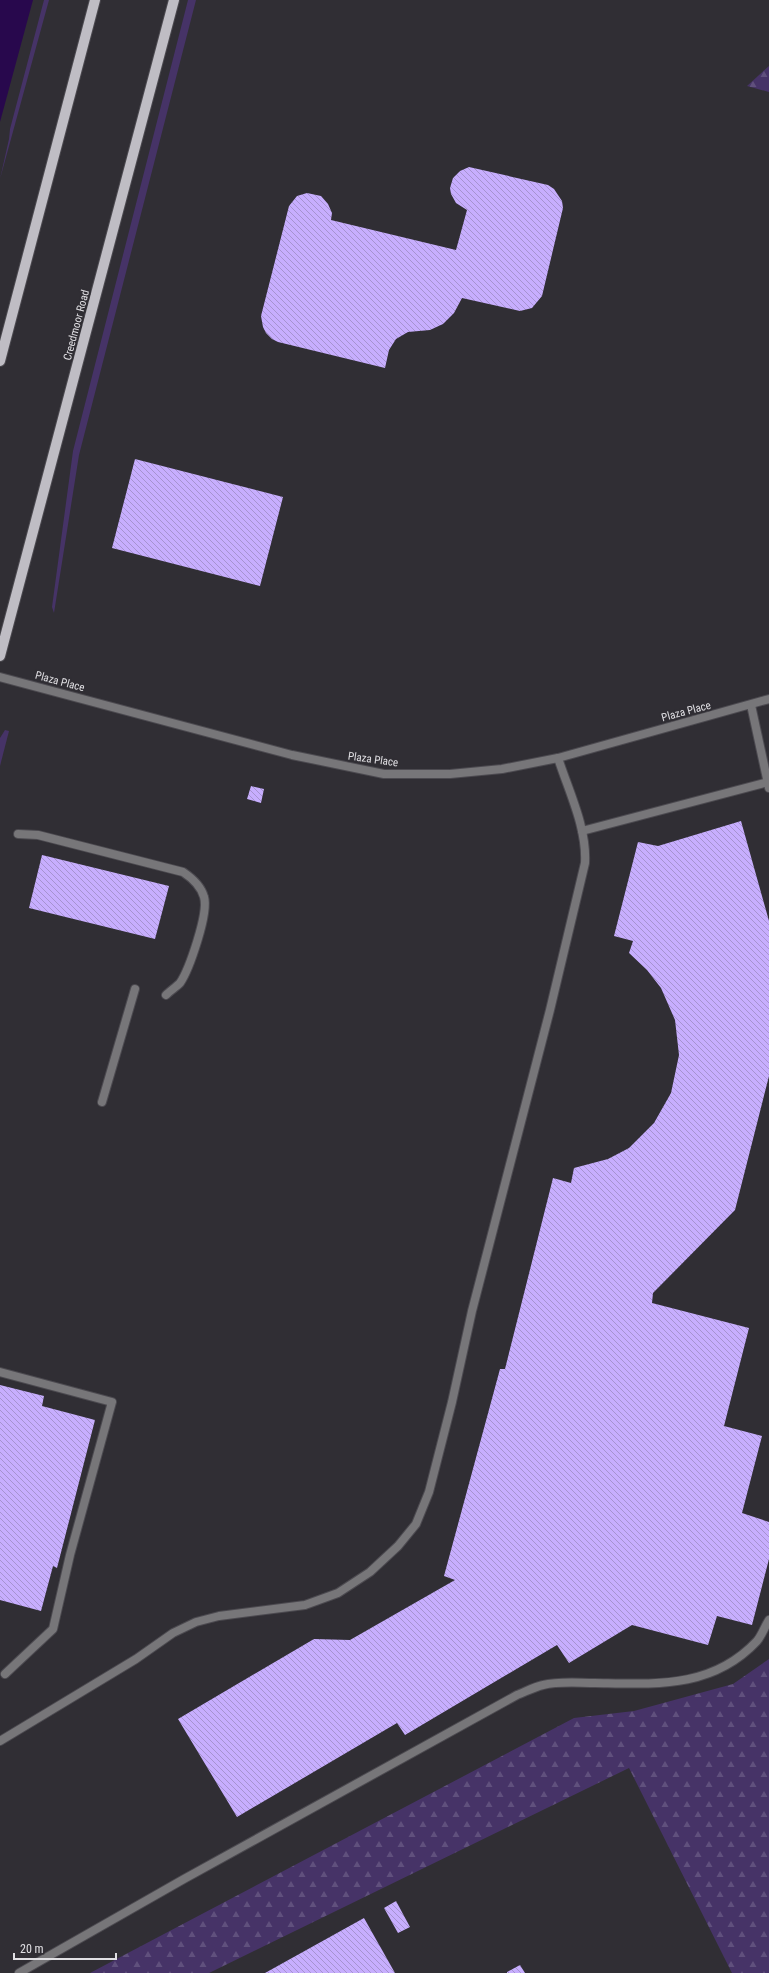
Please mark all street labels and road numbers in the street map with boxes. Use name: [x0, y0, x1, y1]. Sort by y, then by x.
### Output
street label: Creedmoor Road: [61, 288, 92, 362]
street label: Plaza Place: [34, 669, 86, 694]
street label: Plaza Place: [660, 699, 712, 724]
street label: Plaza Place: [347, 750, 399, 769]

